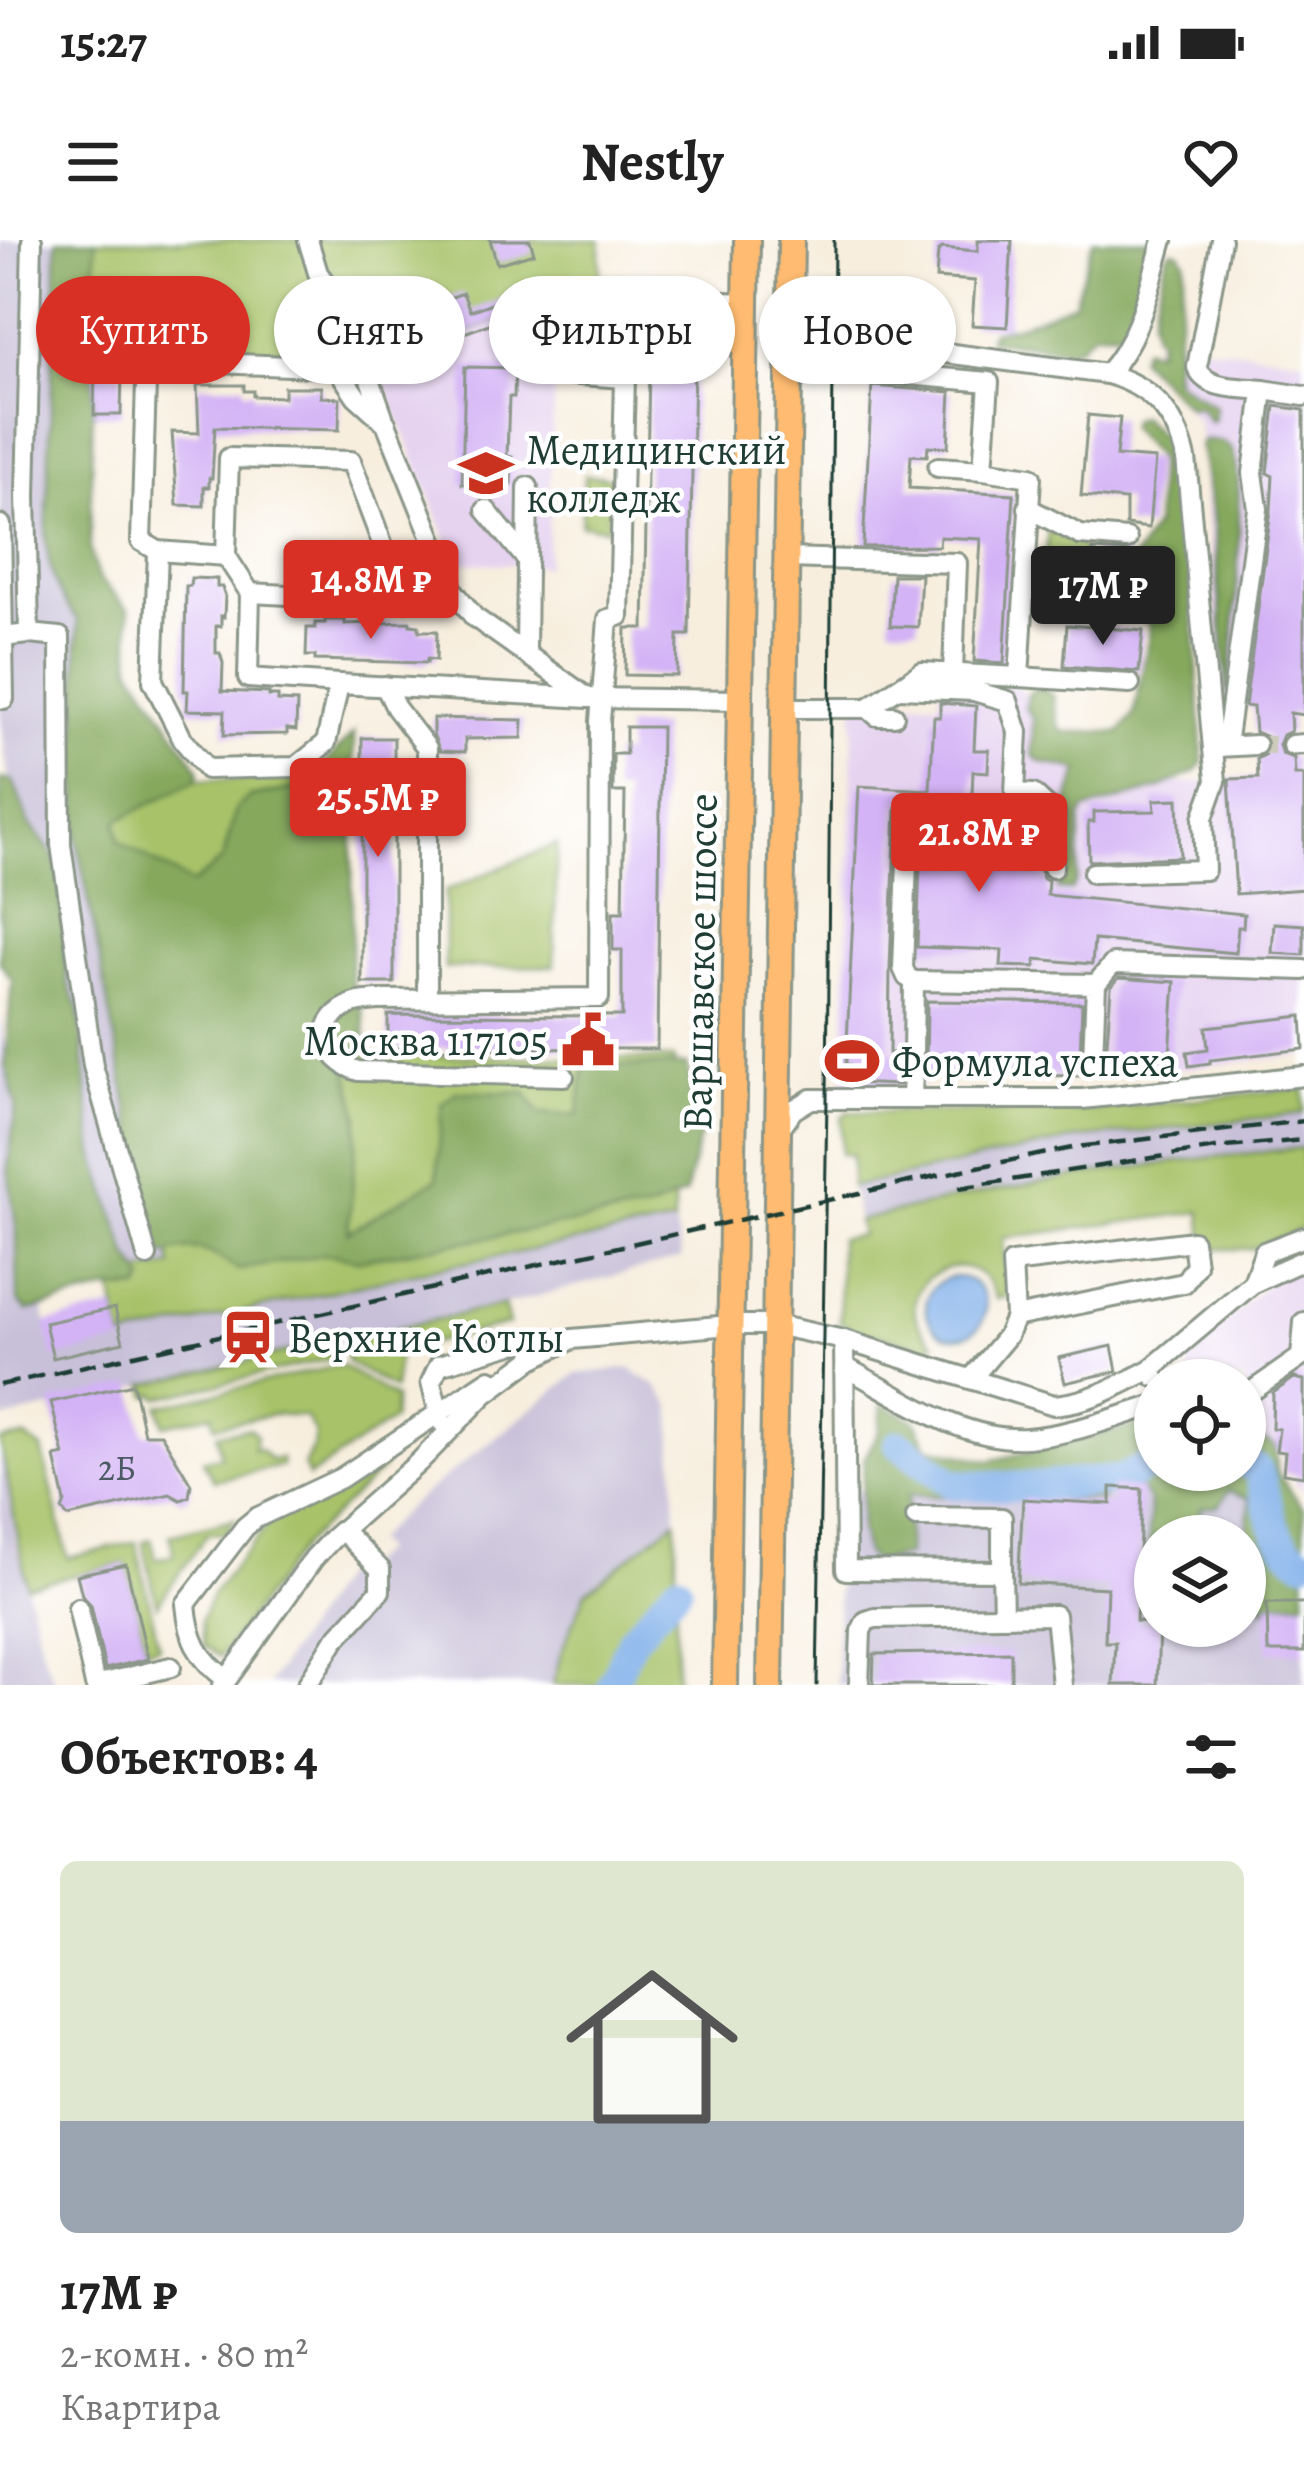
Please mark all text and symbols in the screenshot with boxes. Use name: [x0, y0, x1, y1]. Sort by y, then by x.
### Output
text: 15:27: [60, 11, 147, 73]
text: Nestly: [581, 125, 723, 199]
icon: menu: [60, 129, 126, 195]
icon: heart: [1178, 129, 1244, 195]
chip: Купить: [36, 276, 250, 384]
chip: Снять: [274, 276, 465, 384]
chip: Фильтры: [489, 276, 735, 384]
chip: Новое: [759, 276, 956, 384]
place label: Медицинский колледж: [526, 421, 787, 526]
school or university icon: Медицинский колледж: [457, 444, 515, 502]
pin: 14.8M ₽: [260, 540, 482, 642]
pin: 17M ₽: [1019, 546, 1187, 648]
text: 14.8M ₽: [310, 552, 432, 605]
text: 17M ₽: [1058, 558, 1148, 611]
pin: 25.5M ₽: [267, 758, 489, 860]
text: 25.5M ₽: [317, 770, 439, 823]
street label: Варшавское шоссе: [668, 793, 731, 1131]
pin: 21.8M ₽: [868, 793, 1090, 895]
text: 21.8M ₽: [918, 805, 1040, 858]
public building icon: Москва 117105: [559, 1011, 617, 1069]
place label: Москва 117105: [303, 1012, 548, 1069]
sports icon: Формула успеха: [823, 1032, 881, 1090]
place label: Формула успеха: [892, 1033, 1179, 1090]
station icon: Верхние Котлы: [219, 1308, 277, 1366]
place label: Верхние Котлы: [288, 1309, 565, 1366]
map controls: [1134, 1359, 1266, 1647]
button: locate: [1134, 1359, 1266, 1491]
house number: 2Б: [98, 1443, 136, 1492]
button: layers: [1134, 1515, 1266, 1647]
text: Объектов: 4: [60, 1722, 318, 1792]
icon: filters: [1178, 1724, 1244, 1790]
icon: home: [544, 1939, 760, 2155]
text: 17M ₽: [60, 2257, 178, 2327]
text: 2-комн. · 80 m²: [60, 2327, 308, 2380]
text: Квартира: [60, 2380, 221, 2433]

